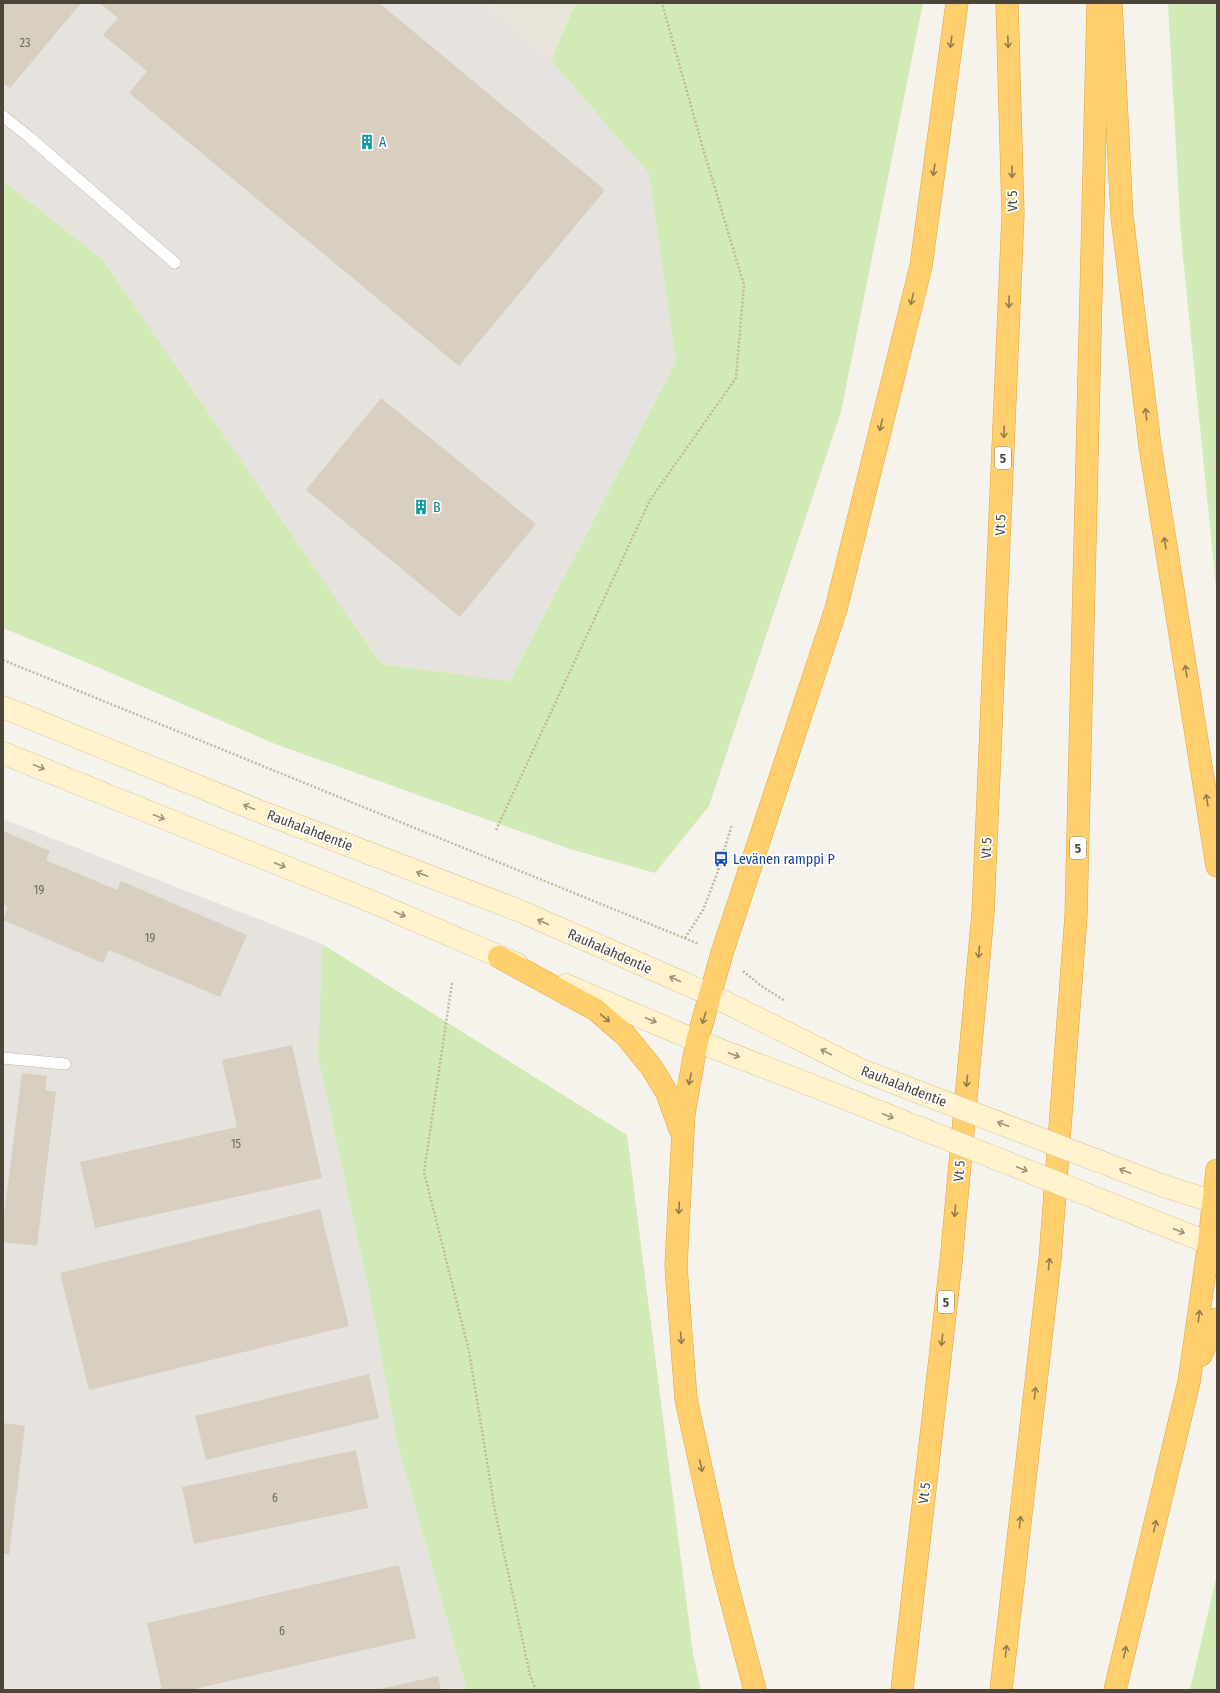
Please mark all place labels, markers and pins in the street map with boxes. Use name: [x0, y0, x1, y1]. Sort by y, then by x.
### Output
building icon: A: [358, 133, 376, 151]
place label: A: [379, 134, 387, 151]
building icon: B: [412, 498, 430, 516]
place label: B: [433, 499, 441, 516]
bus stop icon: Levänen ramppi P: [712, 850, 730, 868]
place label: Levänen ramppi P: [733, 851, 835, 868]

